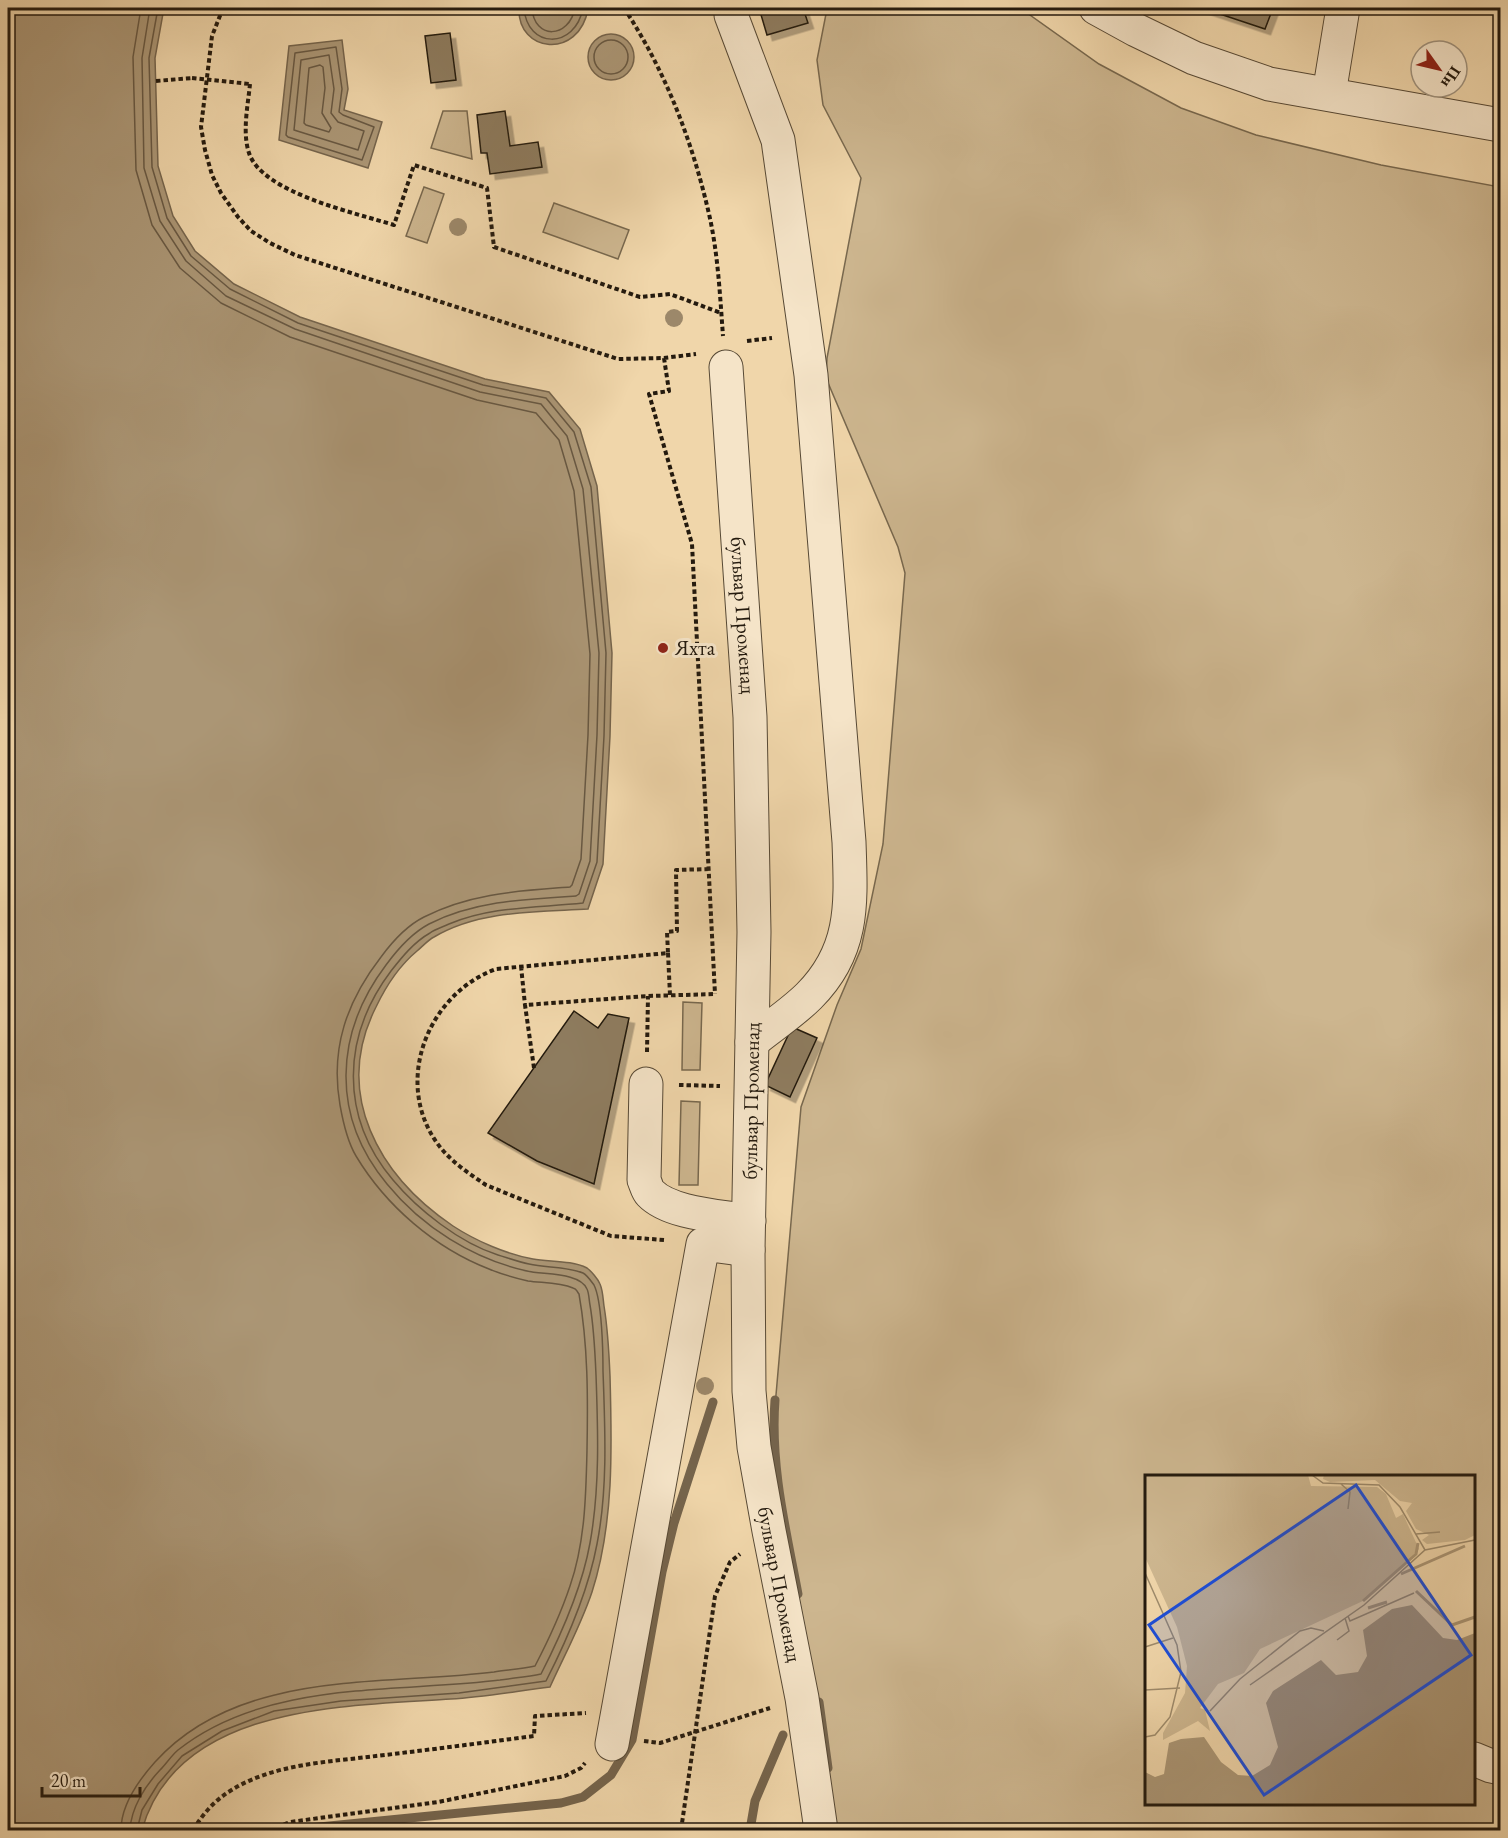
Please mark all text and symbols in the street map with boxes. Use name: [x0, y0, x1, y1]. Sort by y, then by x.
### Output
north arrow: [1409, 39, 1469, 99]
text: Пн: [1436, 62, 1466, 92]
street label: бульвар Променад: [725, 536, 762, 695]
place label: Яхта: [674, 634, 716, 661]
marker: Яхта: [656, 641, 670, 655]
street label: бульвар Променад: [736, 1022, 765, 1180]
inset map: [1145, 1475, 1475, 1805]
street label: бульвар Променад: [752, 1505, 809, 1665]
scale bar: [42, 1760, 140, 1798]
text: 20 m: [51, 1769, 86, 1792]

